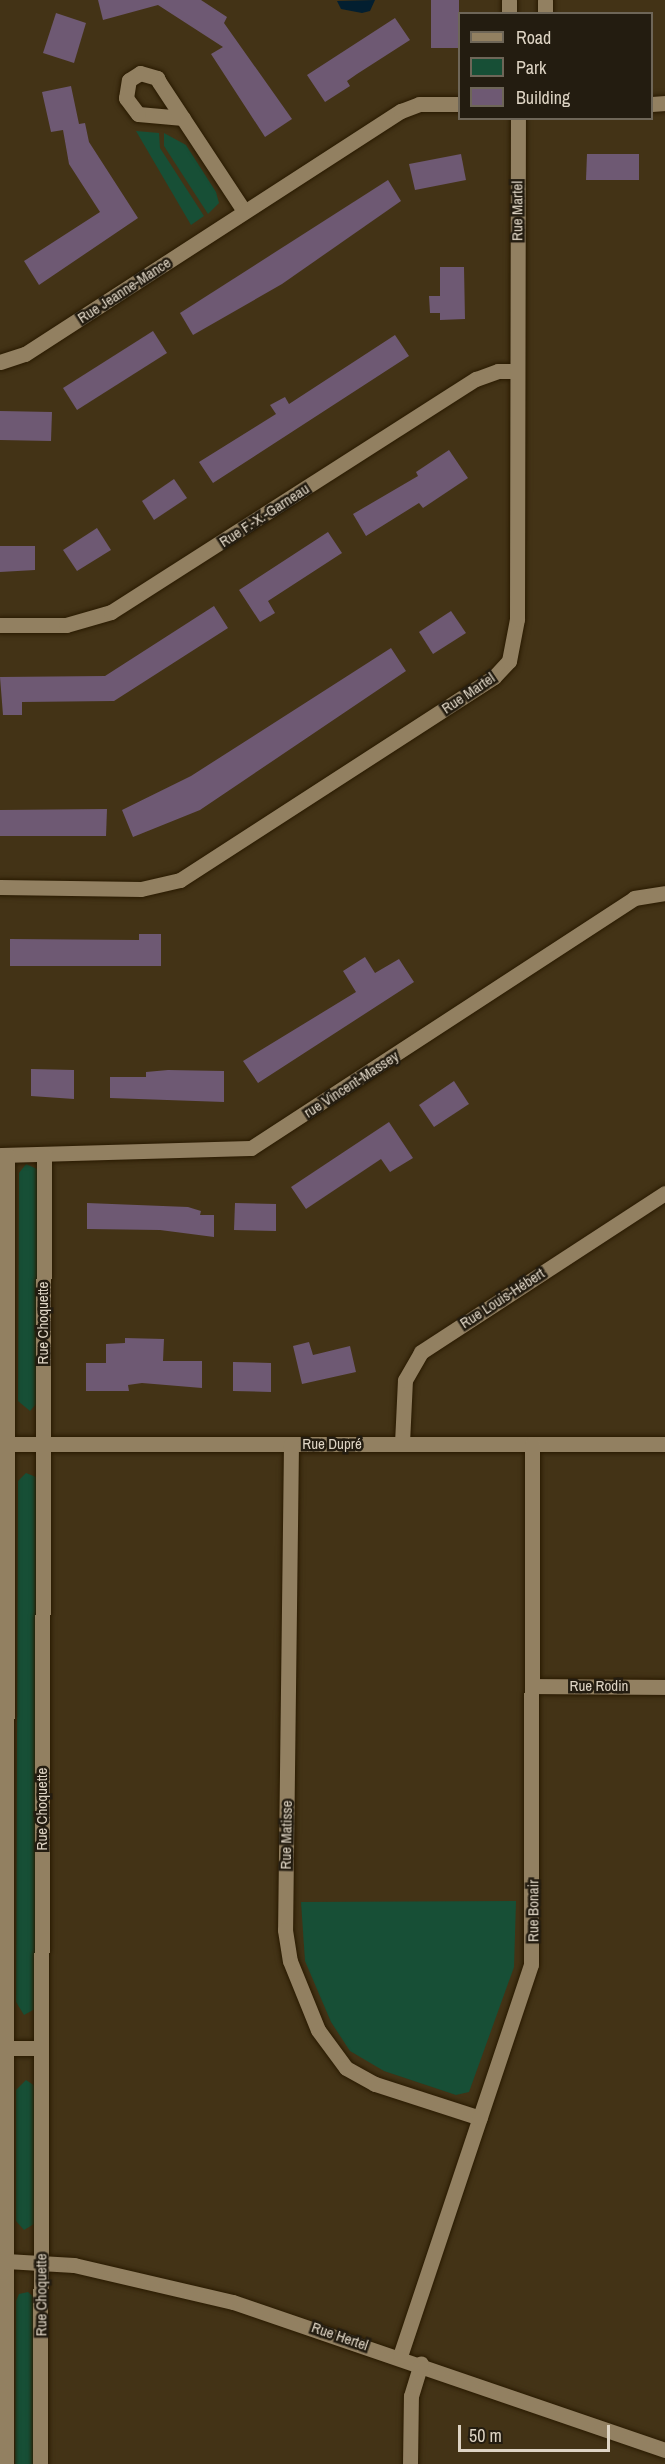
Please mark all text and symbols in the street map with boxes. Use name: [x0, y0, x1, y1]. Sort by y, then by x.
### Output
legend: [458, 12, 653, 120]
text: Road: [516, 25, 551, 50]
text: Park: [516, 55, 546, 80]
text: Building: [516, 85, 570, 110]
street label: Rue Martel: [508, 181, 526, 241]
street label: Rue Jeanne-Mance: [74, 253, 174, 327]
street label: Rue F.-X.-Garneau: [216, 479, 312, 551]
street label: Rue Martel: [438, 669, 498, 717]
street label: rue Vincent-Massey: [300, 1047, 402, 1121]
street label: Rue Louis-Hébert: [456, 1264, 548, 1332]
street label: Rue Choquette: [34, 1282, 52, 1364]
street label: Rue Dupré: [302, 1435, 362, 1453]
street label: Rue Rodin: [570, 1677, 628, 1695]
street label: Rue Choquette: [33, 1768, 51, 1850]
street label: Rue Matisse: [276, 1800, 296, 1870]
street label: Rue Bonair: [524, 1880, 542, 1942]
street label: Rue Choquette: [32, 2254, 50, 2336]
street label: Rue Hertel: [309, 2318, 371, 2354]
scale bar: [461, 2413, 612, 2451]
text: 50 m: [469, 2423, 502, 2448]

